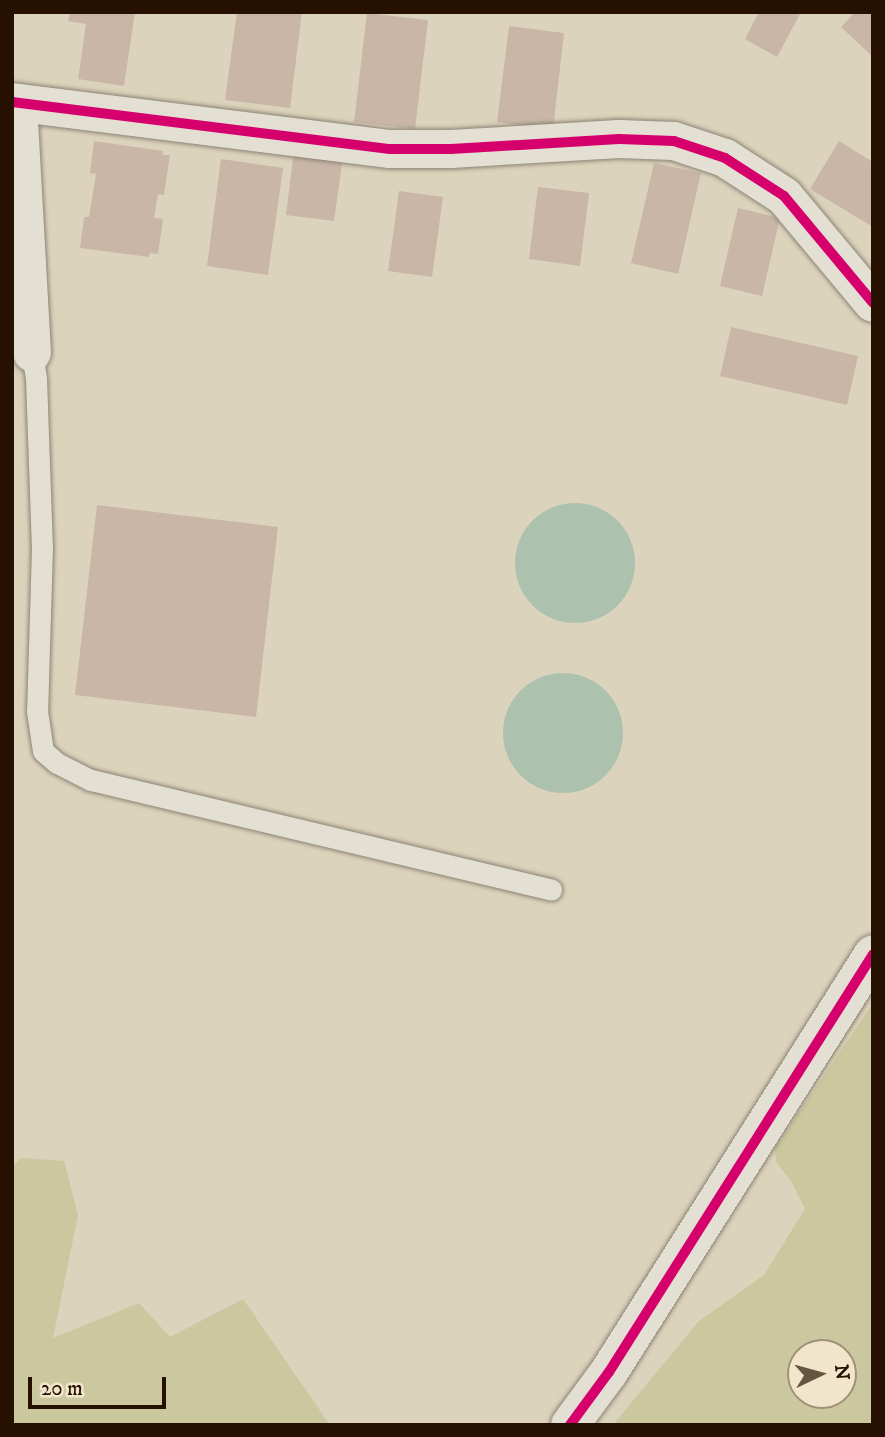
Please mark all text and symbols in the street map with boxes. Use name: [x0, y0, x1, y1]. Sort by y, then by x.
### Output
north arrow: [787, 1339, 857, 1409]
scale bar: [32, 1364, 170, 1408]
text: N: [829, 1364, 854, 1381]
text: 20 m: [41, 1376, 83, 1402]

